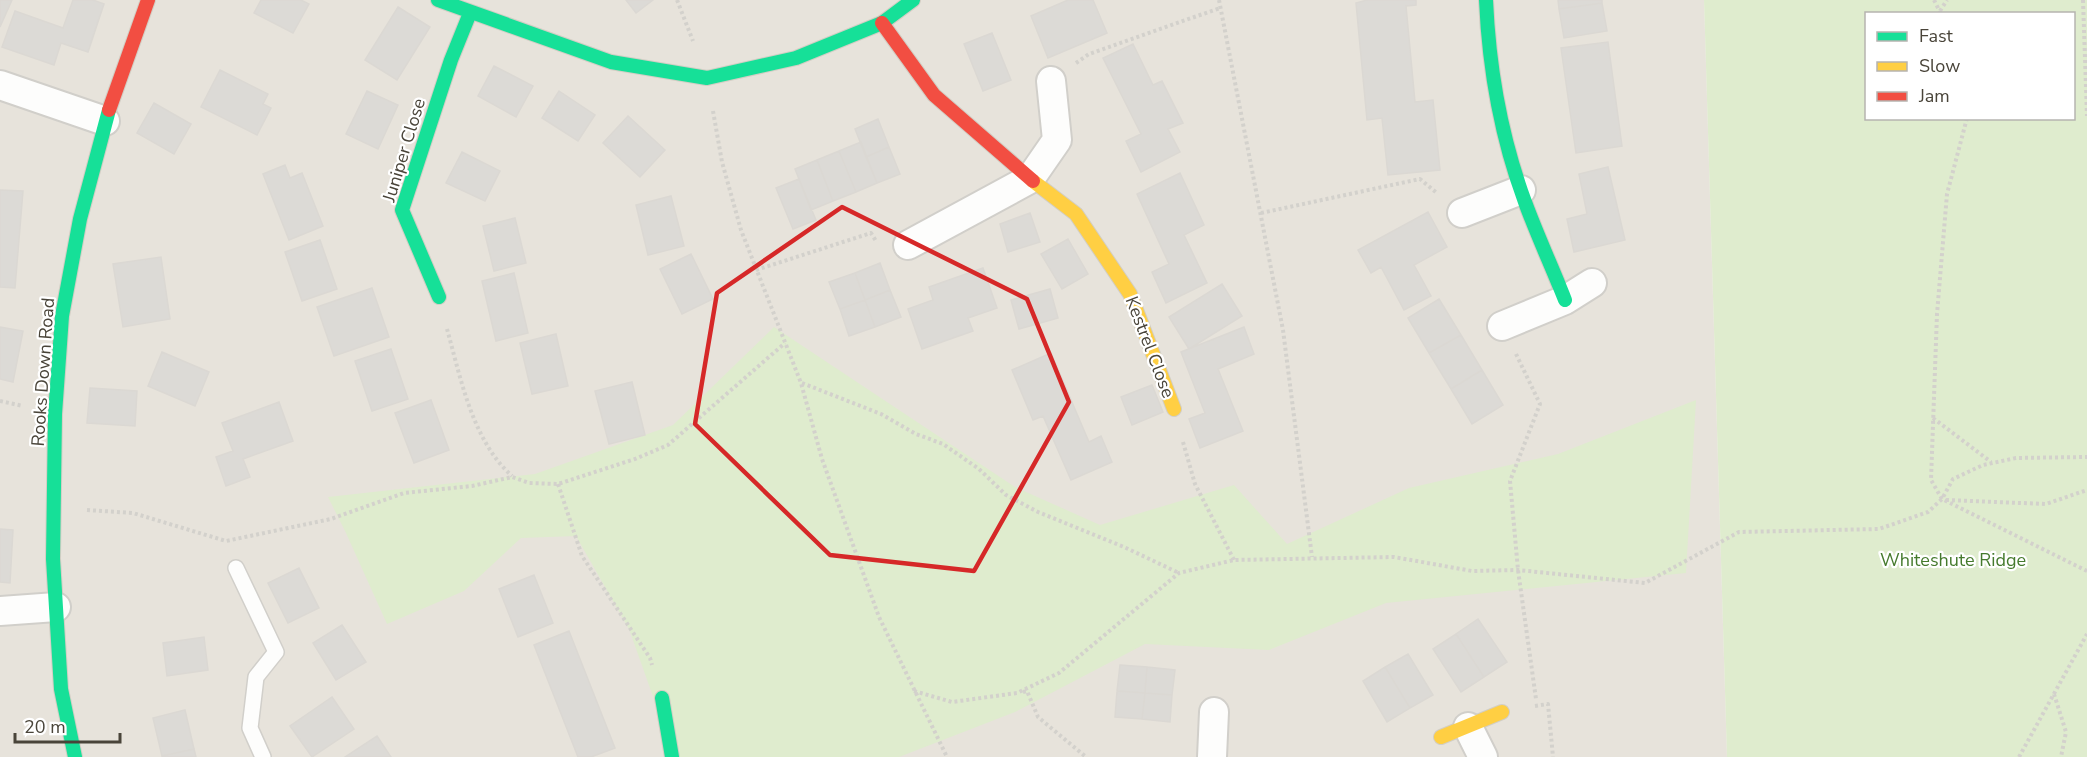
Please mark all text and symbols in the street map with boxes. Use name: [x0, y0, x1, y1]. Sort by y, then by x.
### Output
legend: [1865, 12, 2075, 120]
text: Fast: [1919, 24, 1954, 48]
text: Slow: [1919, 54, 1960, 78]
text: Jam: [1918, 84, 1950, 108]
street label: Juniper Close: [377, 95, 431, 206]
street label: Kestrel Close: [1120, 293, 1180, 401]
street label: Rooks Down Road: [26, 297, 60, 447]
park label: Whiteshute Ridge: [1880, 548, 2026, 572]
scale bar: [15, 706, 120, 744]
text: 20 m: [24, 715, 66, 739]

